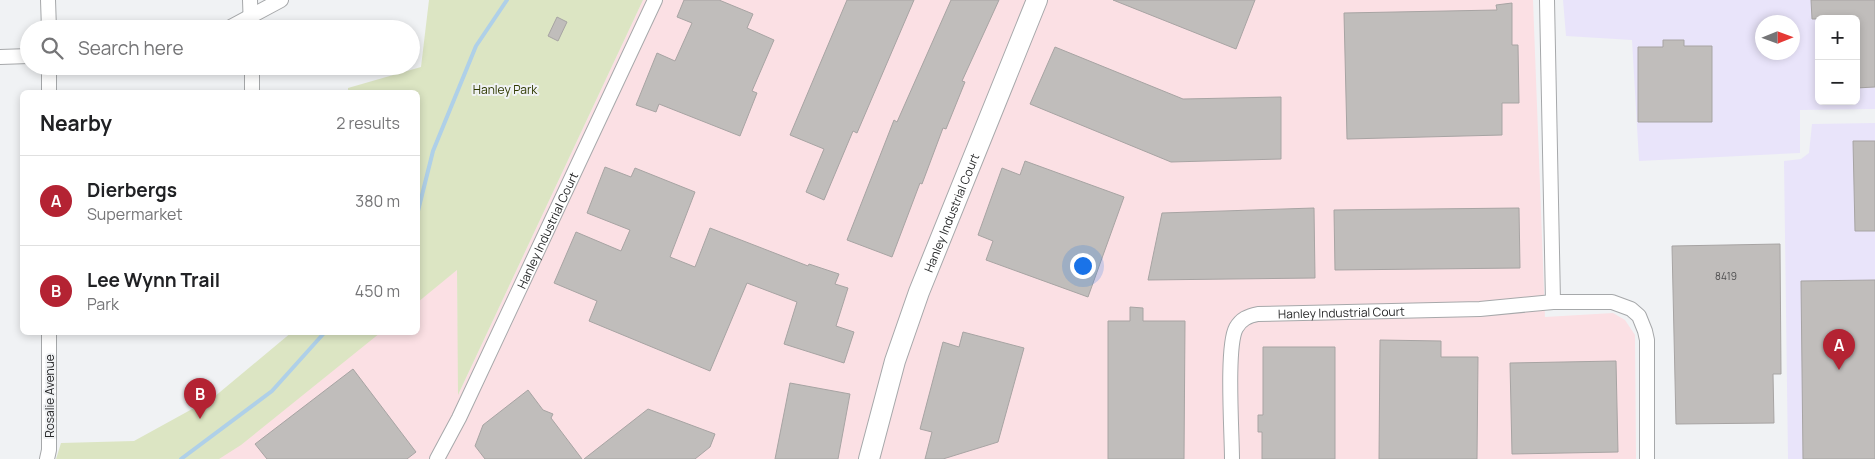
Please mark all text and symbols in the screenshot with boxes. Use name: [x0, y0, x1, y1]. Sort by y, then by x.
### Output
north arrow: [1755, 15, 1800, 60]
map controls: [1815, 15, 1860, 105]
button: +: [1815, 15, 1860, 60]
search box: [20, 20, 420, 75]
icon: search: [38, 34, 66, 62]
text: Search here: [78, 35, 184, 61]
button: −: [1815, 60, 1860, 105]
park label: Hanley Park: [473, 81, 538, 98]
text: Nearby: [40, 109, 112, 137]
text: 2 results: [336, 112, 400, 134]
street label: Hanley Industrial Court: [919, 151, 983, 275]
street label: Hanley Industrial Court: [512, 169, 582, 291]
text: Dierbergs: [87, 177, 177, 203]
text: A: [51, 190, 61, 212]
text: 380 m: [355, 190, 400, 212]
text: Supermarket: [87, 203, 183, 225]
your location: [1070, 253, 1096, 279]
text: Lee Wynn Trail: [87, 267, 220, 293]
house number: 8419: [1715, 269, 1737, 283]
text: B: [51, 280, 61, 302]
text: 450 m: [355, 280, 400, 302]
text: Park: [87, 293, 119, 315]
street label: Hanley Industrial Court: [1278, 302, 1405, 322]
pin: A: [1823, 329, 1855, 370]
street label: Rosalie Avenue: [41, 354, 58, 438]
pin: B: [184, 378, 216, 419]

